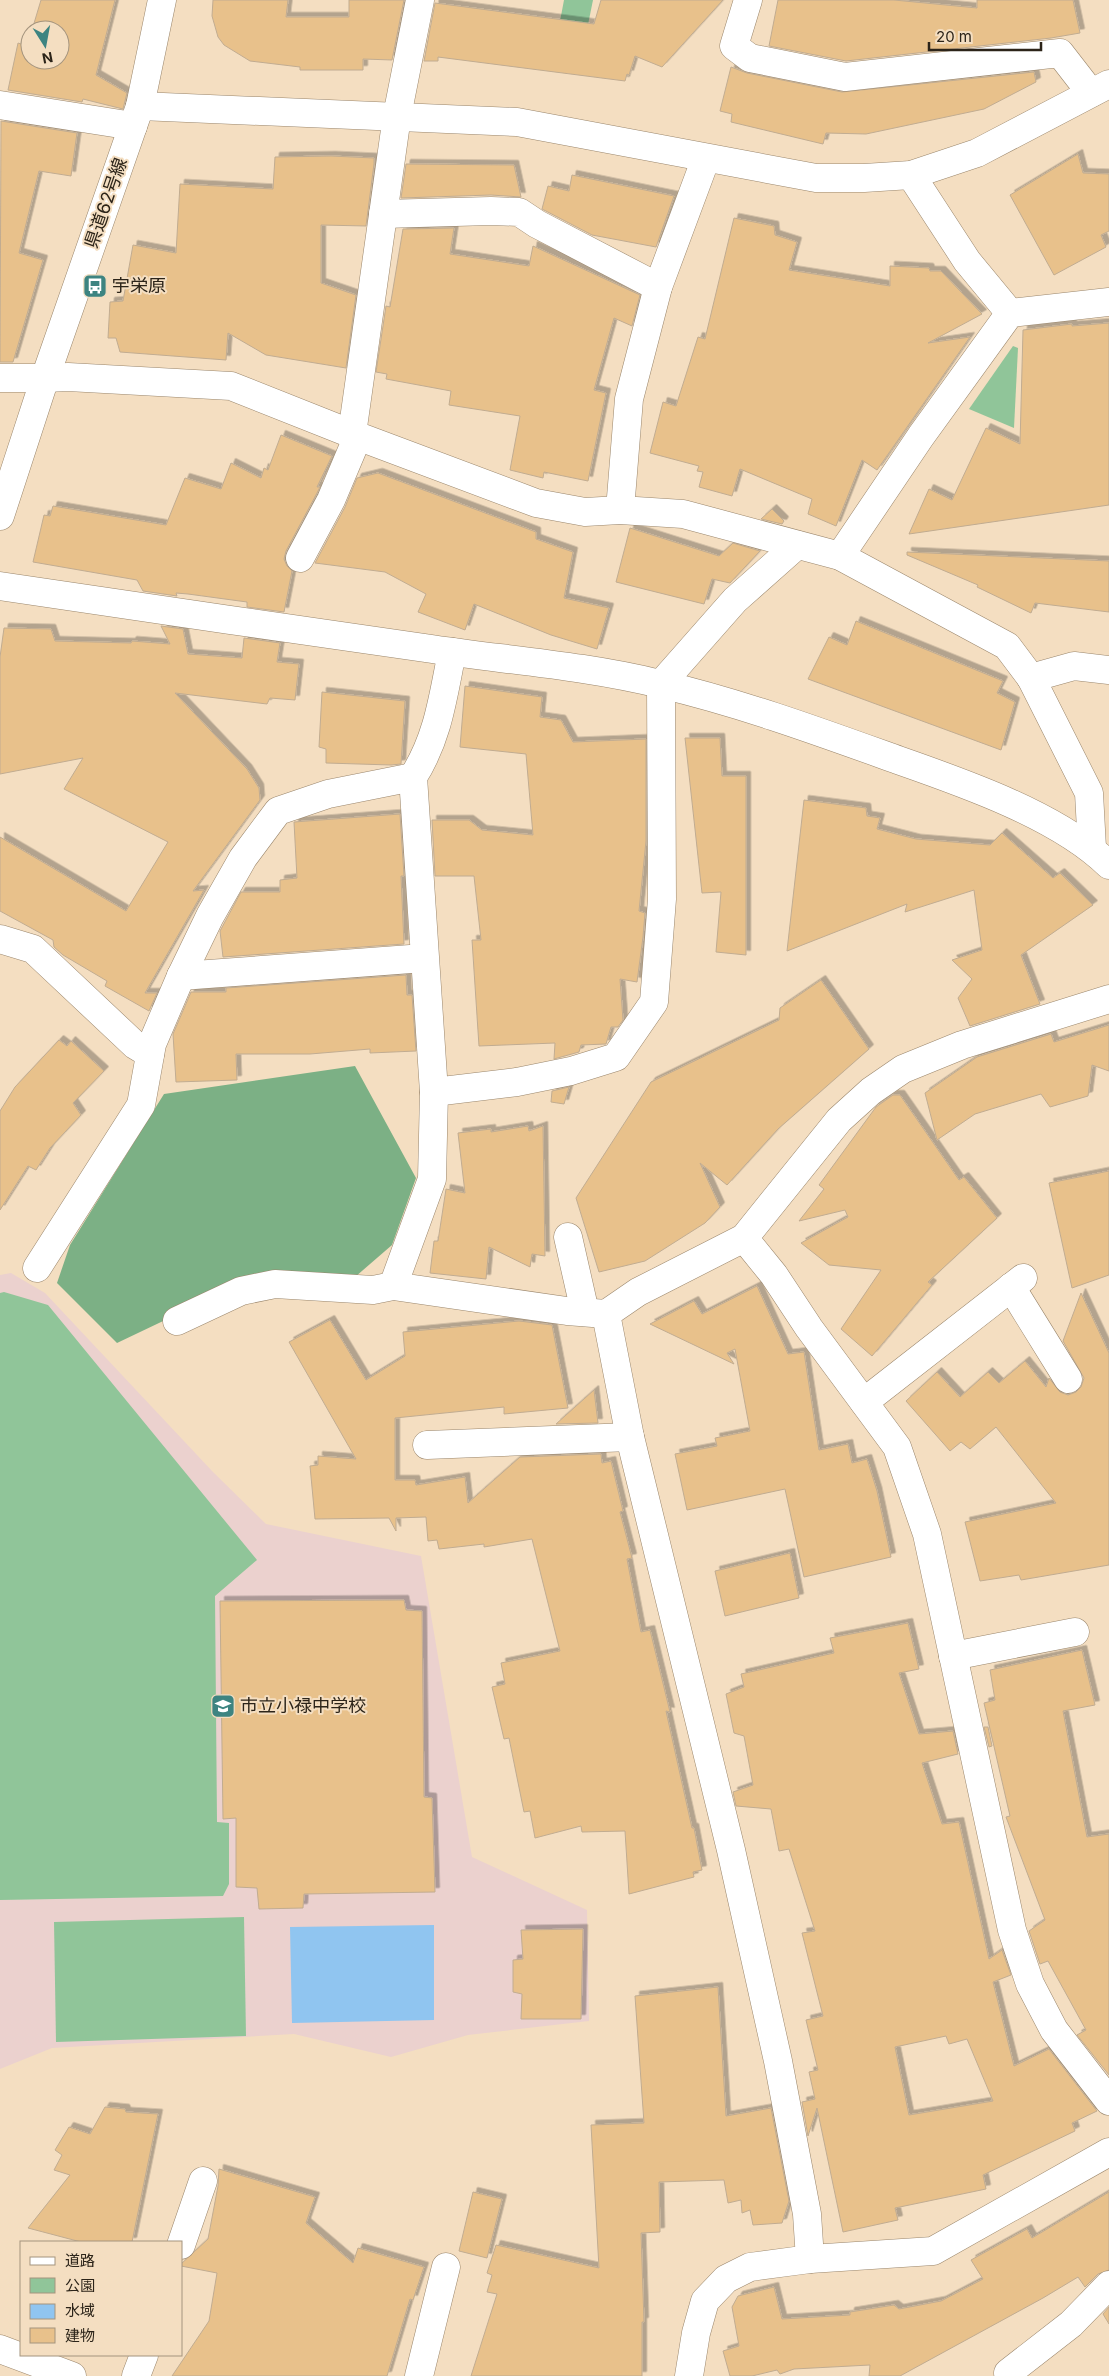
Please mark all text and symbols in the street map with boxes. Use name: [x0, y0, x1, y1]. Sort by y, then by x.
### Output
north arrow: [20, 20, 70, 70]
scale bar: [929, 20, 1042, 52]
text: 20 m: [936, 27, 972, 46]
text: N: [41, 49, 54, 68]
street label: 県道62号線: [80, 155, 131, 251]
bus stop icon: 宇栄原: [82, 273, 108, 299]
place label: 宇栄原: [112, 275, 166, 296]
school or university icon: 市立小禄中学校: [210, 1693, 236, 1719]
place label: 市立小禄中学校: [240, 1695, 366, 1716]
legend: [20, 2241, 182, 2356]
text: 道路: [65, 2251, 95, 2270]
text: 公園: [65, 2276, 95, 2295]
text: 水域: [65, 2301, 95, 2320]
text: 建物: [65, 2326, 95, 2345]

